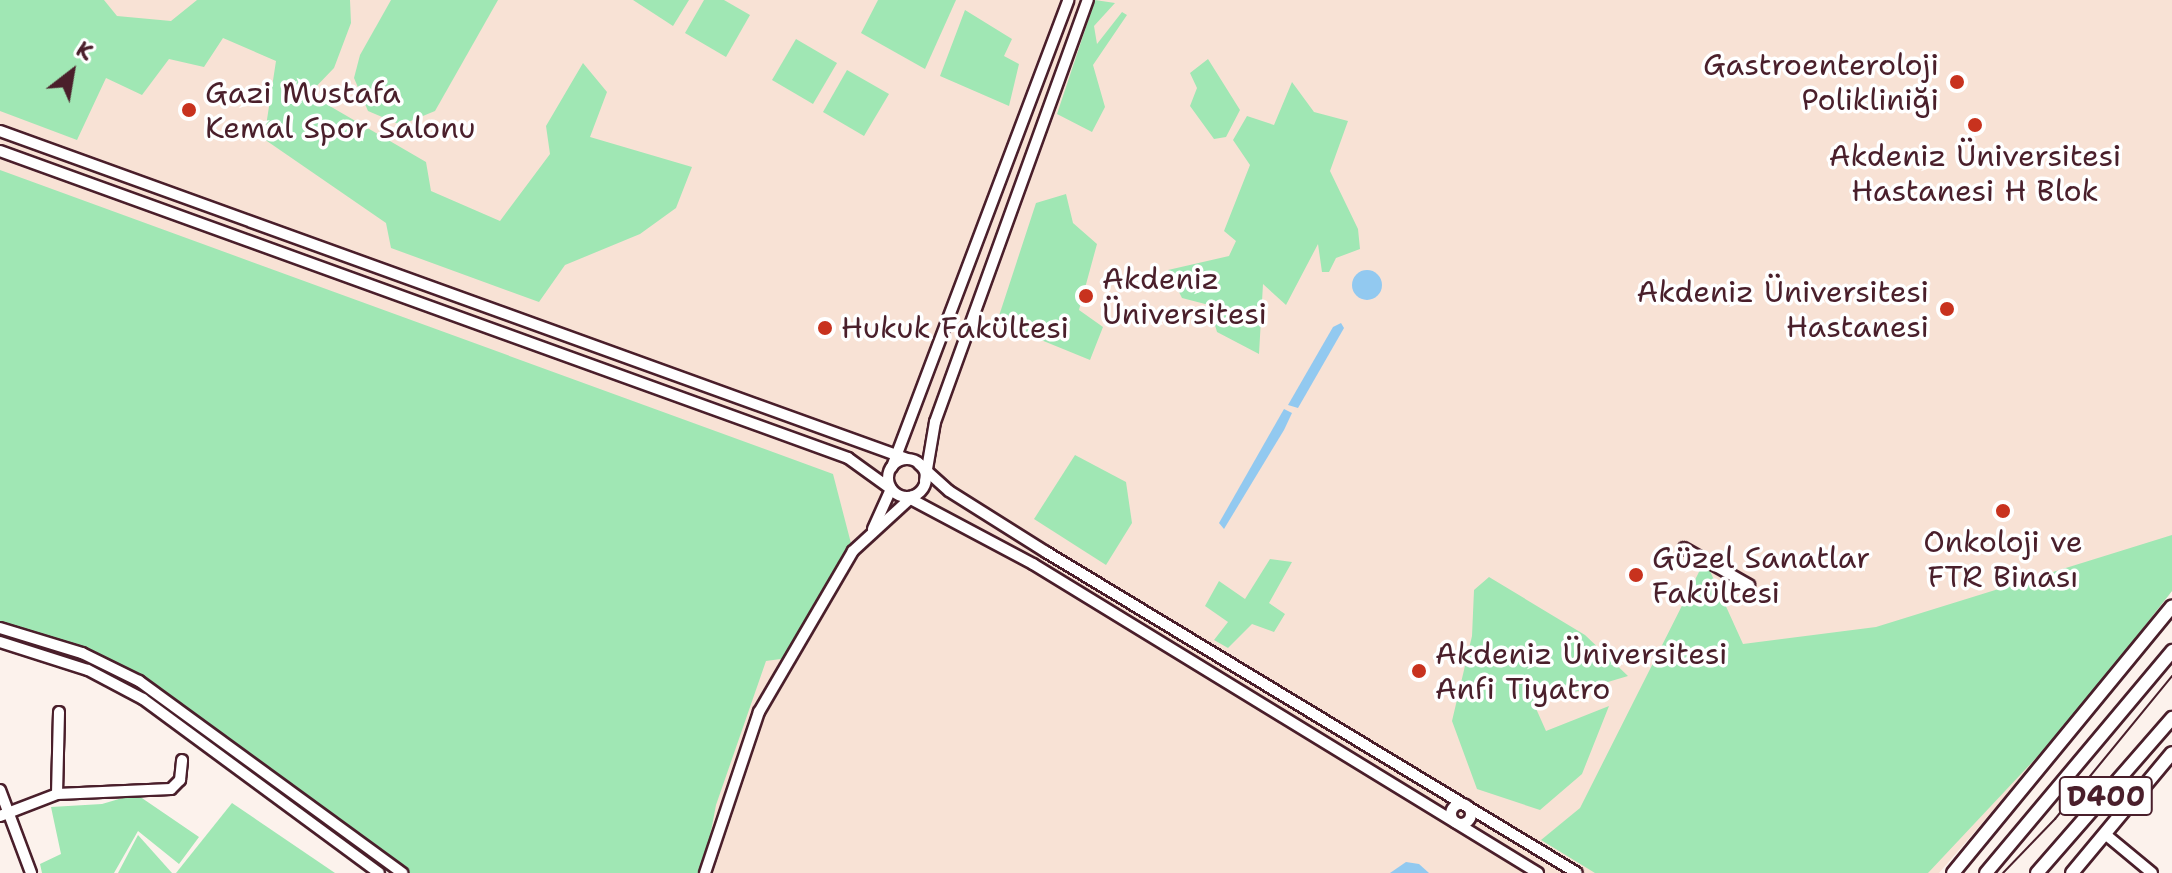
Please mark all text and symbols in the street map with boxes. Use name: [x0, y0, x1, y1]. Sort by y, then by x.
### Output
north arrow: [32, 32, 112, 112]
text: K: [71, 35, 99, 67]
place label: Gastroenteroloji Polikliniği: [1703, 47, 1939, 118]
marker: Gastroenteroloji Polikliniği: [1946, 71, 1968, 93]
place label: Gazi Mustafa Kemal Spor Salonu: [205, 75, 476, 146]
marker: Gazi Mustafa Kemal Spor Salonu: [180, 101, 198, 119]
marker: Akdeniz Üniversitesi Hastanesi H Blok: [1966, 116, 1984, 134]
place label: Akdeniz Üniversitesi Hastanesi H Blok: [1829, 138, 2121, 208]
place label: Akdeniz Üniversitesi: [1102, 261, 1267, 332]
place label: Akdeniz Üniversitesi Hastanesi: [1637, 274, 1929, 344]
marker: Akdeniz Üniversitesi: [1077, 287, 1095, 305]
marker: Akdeniz Üniversitesi Hastanesi: [1936, 298, 1958, 320]
place label: Hukuk Fakültesi: [841, 310, 1069, 346]
marker: Hukuk Fakültesi: [816, 319, 834, 337]
marker: Onkoloji ve FTR Binası: [1994, 502, 2012, 520]
place label: Onkoloji ve FTR Binası: [1923, 524, 2083, 594]
place label: Güzel Sanatlar Fakültesi: [1652, 540, 1870, 610]
marker: Güzel Sanatlar Fakültesi: [1627, 566, 1645, 584]
place label: Akdeniz Üniversitesi Anfi Tiyatro: [1435, 636, 1727, 706]
marker: Akdeniz Üniversitesi Anfi Tiyatro: [1410, 662, 1428, 680]
road number: D400: [2058, 772, 2154, 820]

